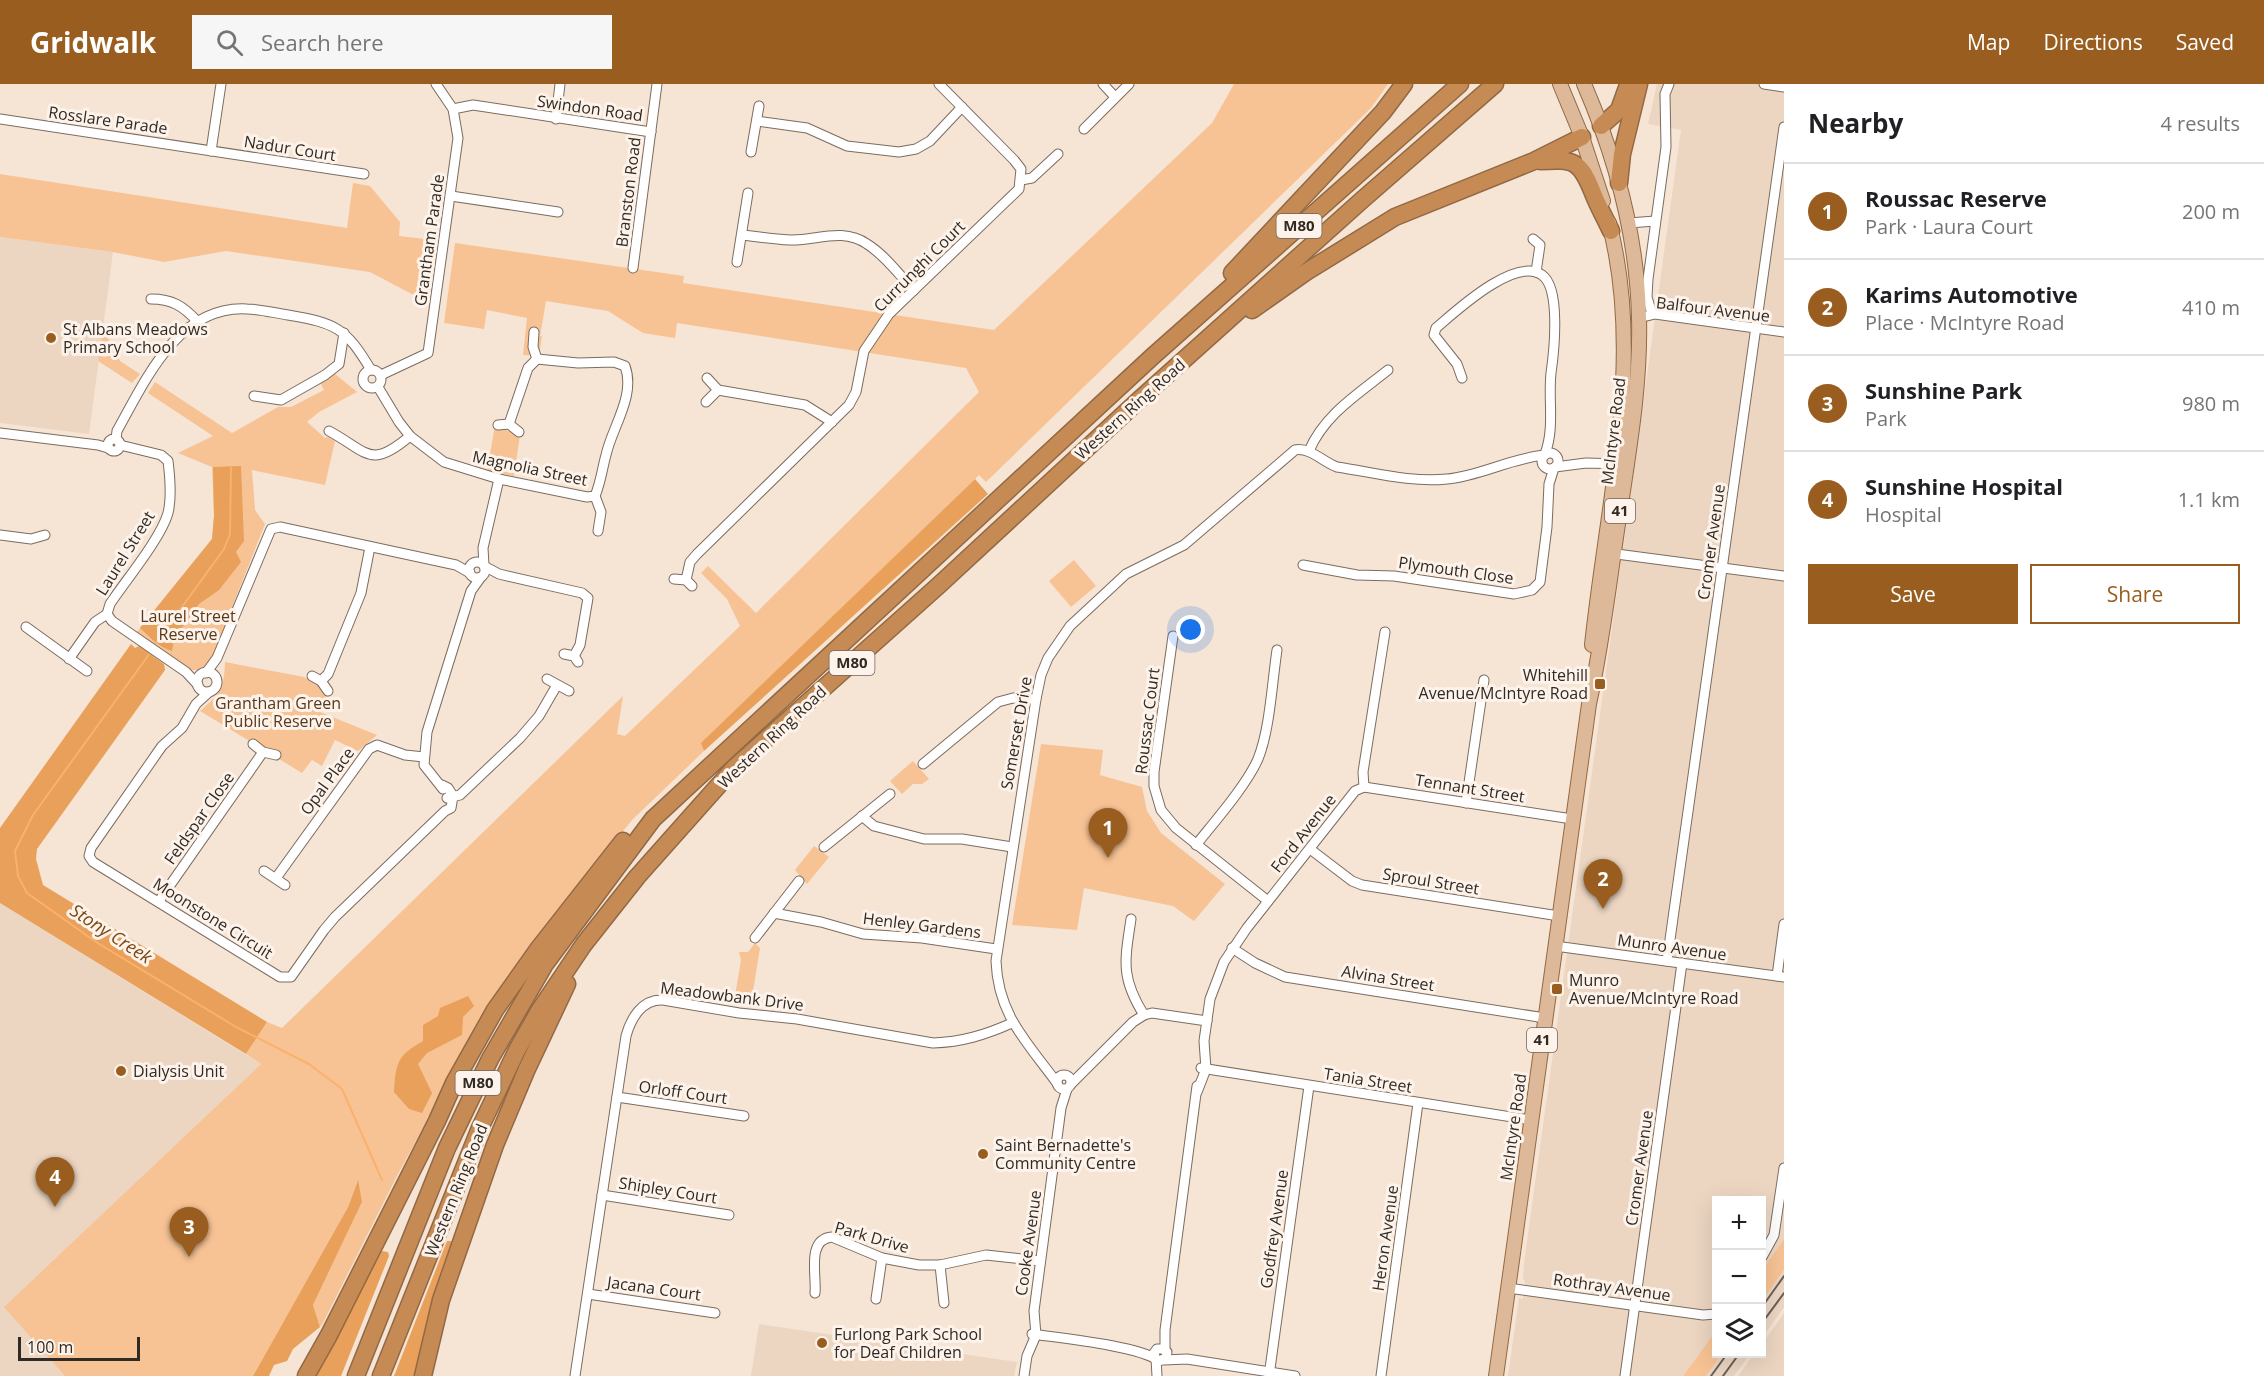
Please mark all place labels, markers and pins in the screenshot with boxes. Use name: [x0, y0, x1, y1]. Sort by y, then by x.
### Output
place label: St Albans Meadows Primary School: [63, 318, 208, 358]
marker: St Albans Meadows Primary School: [44, 331, 58, 345]
place label: Whitehill Avenue/McIntyre Road: [1419, 664, 1588, 704]
marker: Whitehill Avenue/McIntyre Road: [1593, 677, 1607, 691]
pin: 1: [1088, 808, 1128, 858]
pin: 2: [1584, 860, 1622, 909]
place label: Munro Avenue/McIntyre Road: [1569, 969, 1738, 1009]
marker: Munro Avenue/McIntyre Road: [1550, 982, 1564, 996]
place label: Dialysis Unit: [133, 1060, 225, 1082]
marker: Dialysis Unit: [114, 1064, 128, 1078]
place label: Saint Bernadette's Community Centre: [995, 1134, 1136, 1174]
marker: Saint Bernadette's Community Centre: [976, 1147, 990, 1161]
pin: 4: [36, 1158, 74, 1207]
pin: 3: [170, 1208, 208, 1257]
place label: Furlong Park School for Deaf Children: [834, 1323, 982, 1363]
marker: Furlong Park School for Deaf Children: [815, 1336, 829, 1350]

